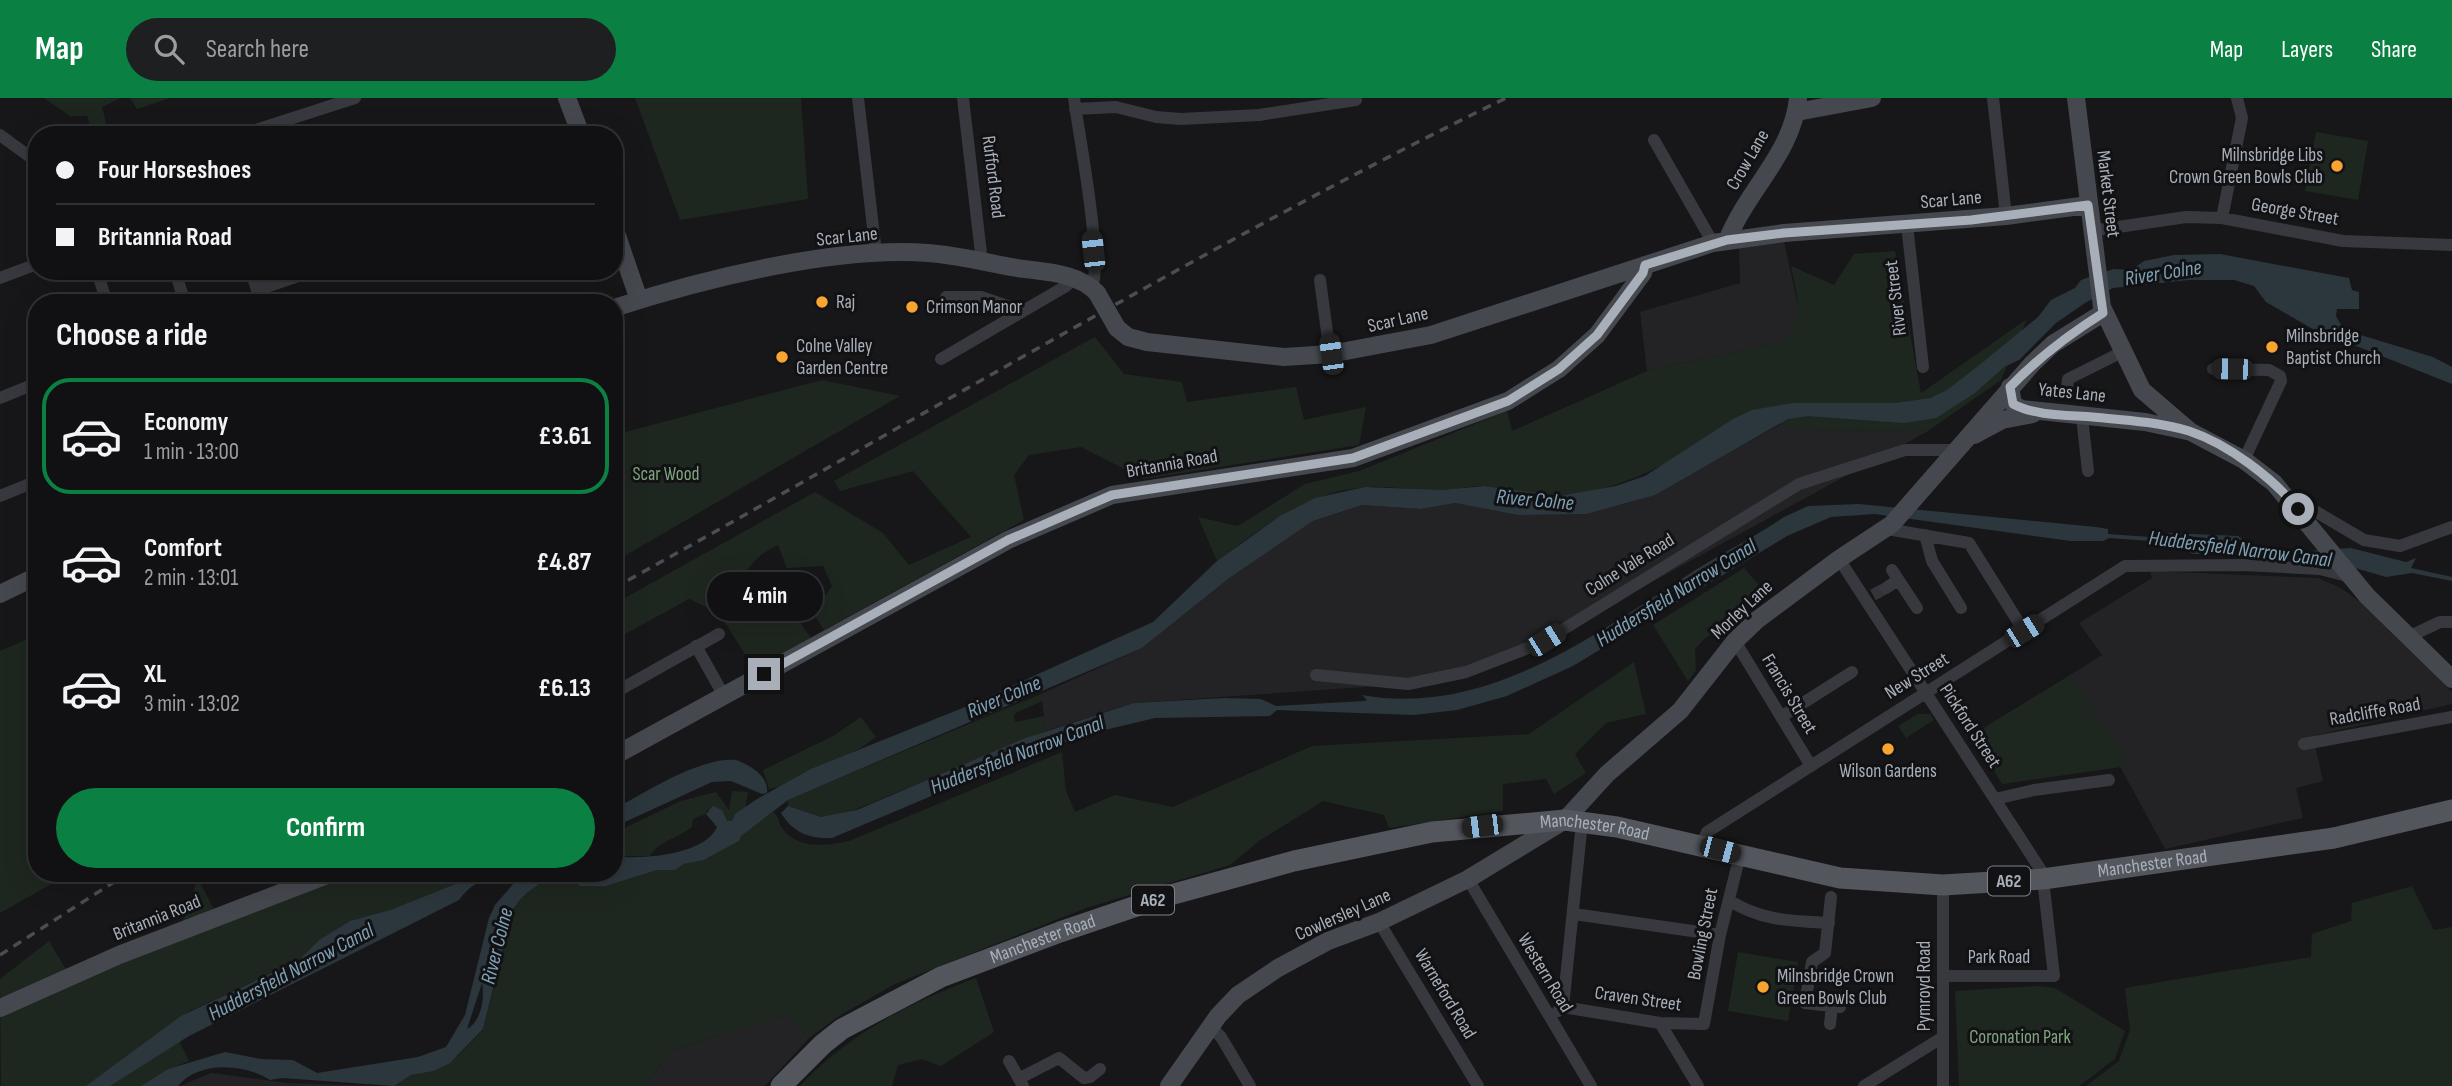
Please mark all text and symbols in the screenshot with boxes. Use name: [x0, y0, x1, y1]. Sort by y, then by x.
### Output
search box: [126, 18, 616, 81]
text: Map: [35, 29, 84, 69]
icon: search: [150, 30, 188, 68]
text: Search here: [206, 34, 309, 65]
text: Map: [2210, 35, 2243, 64]
text: Layers: [2281, 35, 2333, 64]
text: Share: [2371, 35, 2417, 64]
street label: Crow Lane: [1722, 126, 1774, 194]
street label: Rufford Road: [977, 134, 1009, 220]
place label: Milnsbridge Libs Crown Green Bowls Club: [2169, 144, 2323, 189]
street label: Market Street: [2091, 149, 2125, 239]
text: Four Horseshoes: [98, 155, 251, 186]
marker: Milnsbridge Libs Crown Green Bowls Club: [2329, 158, 2345, 174]
street label: Scar Lane: [1919, 186, 1983, 214]
street label: George Street: [2250, 193, 2341, 231]
text: Britannia Road: [98, 222, 232, 253]
street label: Scar Lane: [815, 222, 879, 252]
car: [1081, 229, 1106, 273]
water label: River Colne: [2123, 255, 2203, 291]
street label: River Street: [1880, 259, 1912, 337]
place label: Raj: [836, 291, 855, 314]
marker: Raj: [814, 294, 830, 310]
place label: Crimson Manor: [926, 296, 1023, 319]
marker: Crimson Manor: [904, 299, 920, 315]
street label: Scar Lane: [1366, 302, 1430, 338]
text: Choose a ride: [56, 316, 208, 355]
place label: Milnsbridge Baptist Church: [2286, 325, 2381, 370]
car: [1318, 332, 1345, 376]
place label: Colne Valley Garden Centre: [796, 335, 888, 380]
marker: Milnsbridge Baptist Church: [2264, 339, 2280, 355]
marker: Colne Valley Garden Centre: [774, 349, 790, 365]
car: [2211, 358, 2254, 380]
street label: Yates Lane: [2037, 378, 2107, 408]
icon: car: [60, 405, 123, 468]
text: Economy: [144, 407, 228, 438]
text: £3.61: [538, 421, 591, 452]
text: 1 min · 13:00: [144, 438, 239, 466]
street label: Britannia Road: [1125, 445, 1219, 483]
park label: Scar Wood: [632, 463, 700, 486]
water label: River Colne: [1495, 484, 1575, 516]
route start: [2282, 493, 2314, 525]
water label: Huddersfield Narrow Canal: [2147, 525, 2334, 573]
street label: Colne Vale Road: [1581, 529, 1679, 601]
icon: car: [60, 531, 123, 594]
text: Comfort: [144, 533, 222, 564]
water label: Huddersfield Narrow Canal: [1591, 533, 1762, 652]
text: £4.87: [536, 547, 591, 578]
text: 2 min · 13:01: [144, 564, 238, 592]
callout: 4 min: [706, 573, 822, 622]
street label: Morley Lane: [1706, 576, 1778, 644]
text: 4 min: [743, 582, 787, 610]
car: [2001, 611, 2048, 651]
car: [1523, 620, 1570, 660]
street label: New Street: [1881, 647, 1953, 705]
street label: Francis Street: [1756, 650, 1822, 738]
icon: car: [60, 657, 123, 720]
route end: [748, 658, 780, 690]
text: XL: [144, 659, 166, 690]
water label: River Colne: [963, 670, 1045, 724]
text: £6.13: [538, 673, 591, 704]
street label: Pickford Street: [1934, 680, 2006, 772]
text: 3 min · 13:02: [144, 690, 240, 718]
street label: Radcliffe Road: [2328, 693, 2422, 731]
water label: Huddersfield Narrow Canal: [927, 710, 1108, 800]
marker: Wilson Gardens: [1880, 741, 1896, 757]
place label: Wilson Gardens: [1839, 760, 1937, 783]
button: Confirm: [56, 788, 595, 868]
street label: Manchester Road: [1539, 808, 1652, 846]
car: [1460, 813, 1505, 839]
car: [1697, 834, 1744, 866]
street label: Manchester Road: [2096, 844, 2209, 883]
road number: A62: [1988, 866, 2030, 896]
street label: Cowlersley Lane: [1292, 884, 1394, 946]
road number: A62: [1132, 886, 1174, 914]
street label: Bowling Street: [1683, 886, 1723, 982]
street label: Britannia Road: [110, 890, 204, 946]
water label: River Colne: [475, 905, 519, 987]
street label: Manchester Road: [987, 909, 1098, 969]
water label: Huddersfield Narrow Canal: [204, 917, 379, 1026]
street label: Western Road: [1512, 929, 1578, 1017]
street label: Pymroyd Road: [1913, 941, 1936, 1031]
street label: Warneford Road: [1409, 945, 1481, 1043]
street label: Park Road: [1968, 946, 2030, 969]
place label: Milnsbridge Crown Green Bowls Club: [1777, 965, 1894, 1010]
marker: Milnsbridge Crown Green Bowls Club: [1755, 979, 1771, 995]
street label: Craven Street: [1593, 982, 1683, 1017]
park label: Coronation Park: [1969, 1026, 2072, 1049]

